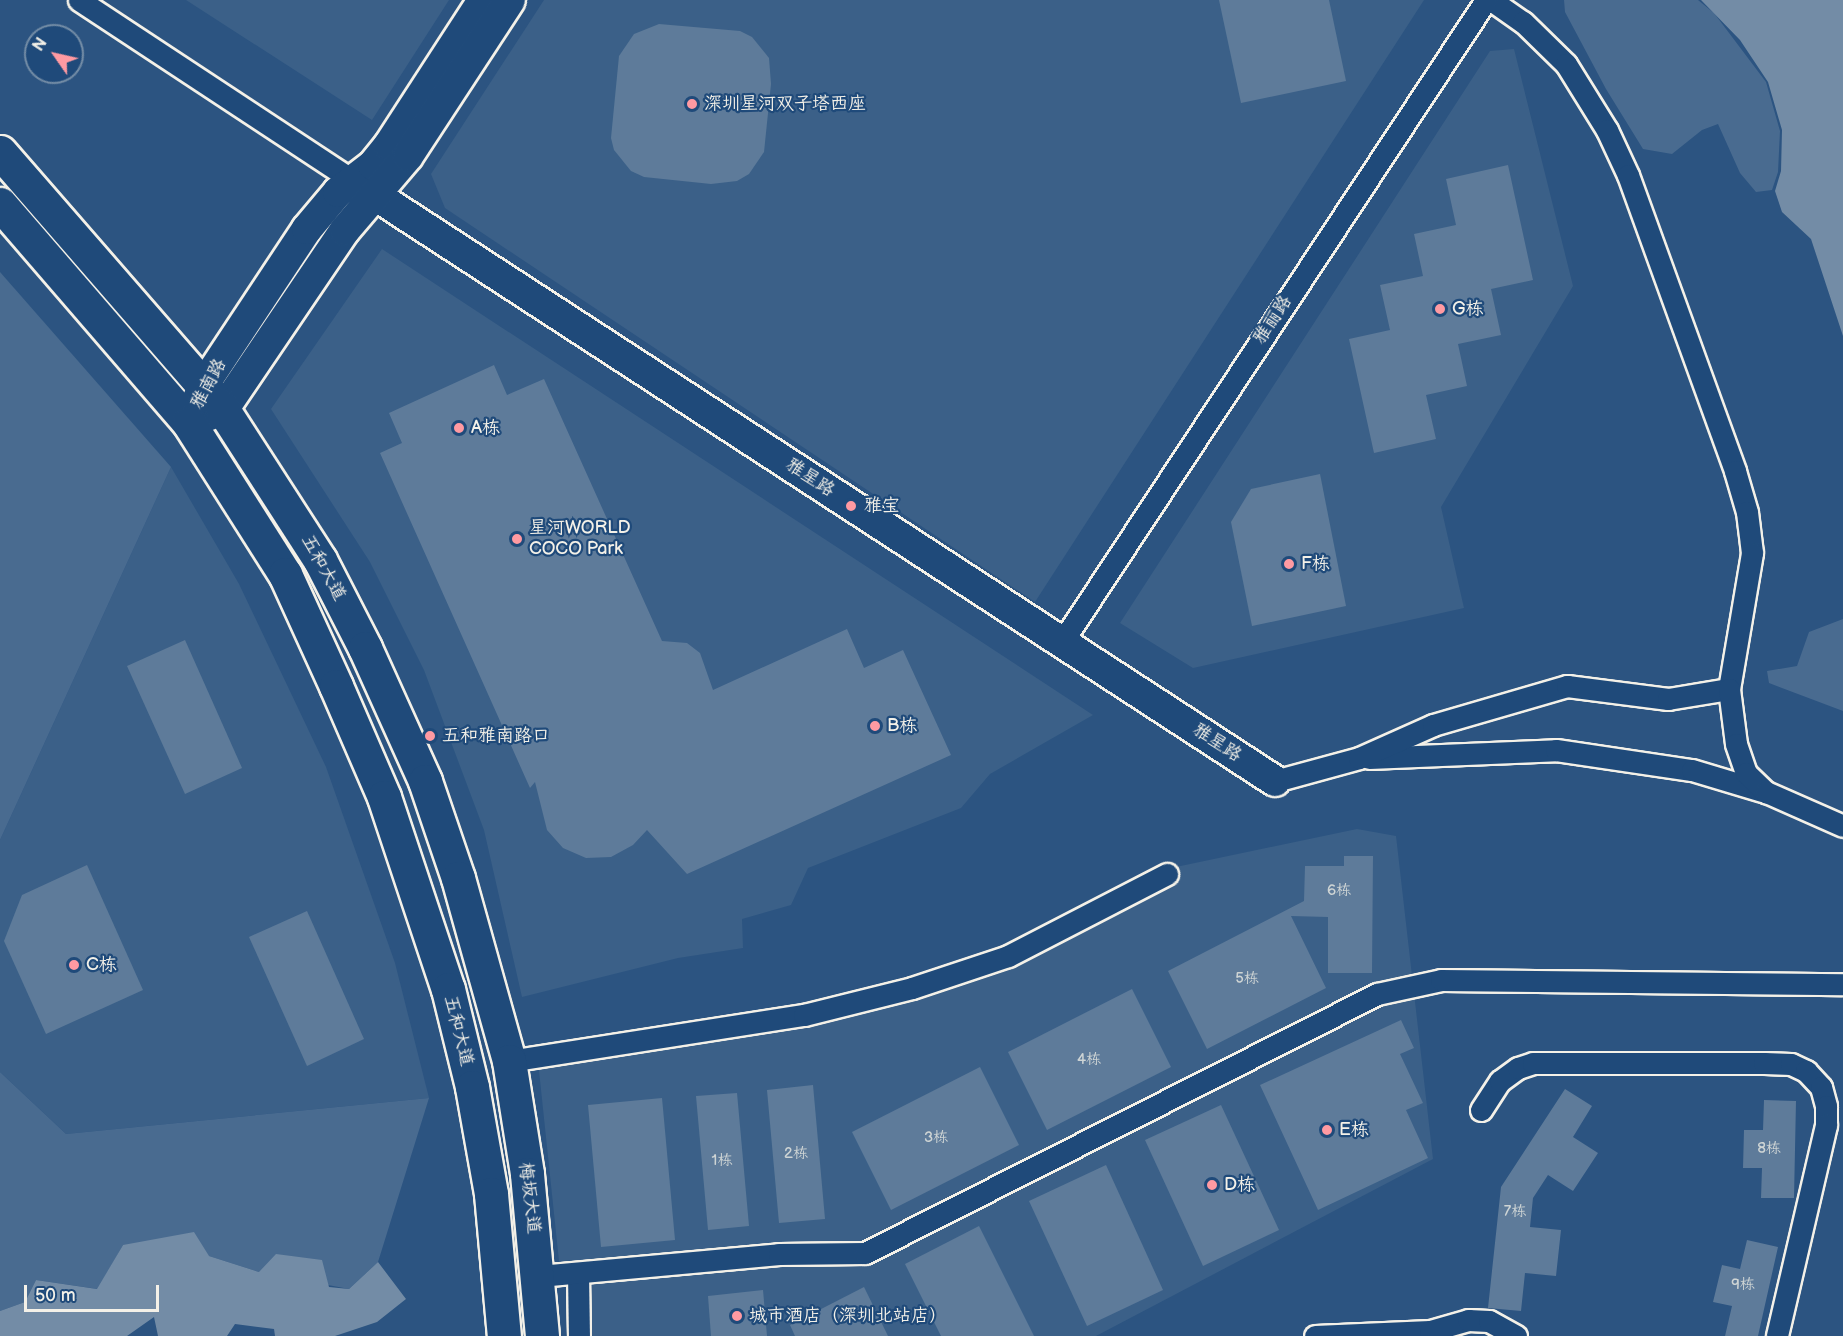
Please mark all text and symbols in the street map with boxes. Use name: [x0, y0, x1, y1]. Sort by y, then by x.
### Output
north arrow: [24, 24, 84, 84]
text: N: [29, 34, 52, 55]
place label: 深圳星河双子塔西座: [704, 93, 866, 115]
marker: 深圳星河双子塔西座: [685, 97, 699, 111]
street label: 雅丽路: [1249, 291, 1297, 349]
place label: G栋: [1452, 298, 1483, 320]
marker: G栋: [1433, 302, 1447, 316]
street label: 雅南路: [187, 355, 231, 413]
place label: A栋: [471, 417, 500, 439]
marker: A栋: [452, 421, 466, 435]
street label: 雅星路: [781, 454, 839, 502]
place label: 雅宝: [864, 495, 900, 517]
marker: 雅宝: [842, 497, 860, 515]
place label: 星河WORLD COCO Park: [529, 518, 631, 560]
street label: 五和大道: [296, 531, 350, 605]
marker: 星河WORLD COCO Park: [510, 532, 524, 546]
place label: F栋: [1301, 553, 1330, 575]
marker: F栋: [1282, 557, 1296, 571]
place label: B栋: [887, 715, 917, 737]
marker: B栋: [868, 719, 882, 733]
street label: 雅星路: [1188, 719, 1246, 767]
place label: 五和雅南路口: [442, 725, 550, 747]
marker: 五和雅南路口: [423, 729, 437, 743]
house number: 6栋: [1327, 882, 1351, 900]
place label: C栋: [86, 954, 117, 976]
marker: C栋: [67, 958, 81, 972]
house number: 5栋: [1235, 970, 1259, 988]
street label: 五和大道: [439, 993, 477, 1069]
house number: 4栋: [1077, 1051, 1101, 1069]
place label: E栋: [1339, 1119, 1369, 1141]
marker: E栋: [1320, 1123, 1334, 1137]
house number: 3栋: [924, 1129, 948, 1147]
house number: 8栋: [1757, 1140, 1781, 1158]
house number: 2栋: [784, 1145, 808, 1163]
house number: 1栋: [712, 1152, 732, 1170]
street label: 梅坂大道: [514, 1161, 544, 1235]
place label: D栋: [1224, 1174, 1255, 1196]
marker: D栋: [1205, 1178, 1219, 1192]
house number: 7栋: [1504, 1203, 1526, 1221]
scale bar: [27, 1273, 162, 1311]
house number: 9栋: [1731, 1276, 1755, 1294]
text: 50 m: [35, 1285, 76, 1306]
place label: 城市酒店（深圳北站店）: [749, 1305, 947, 1327]
marker: 城市酒店（深圳北站店）: [730, 1309, 744, 1323]

